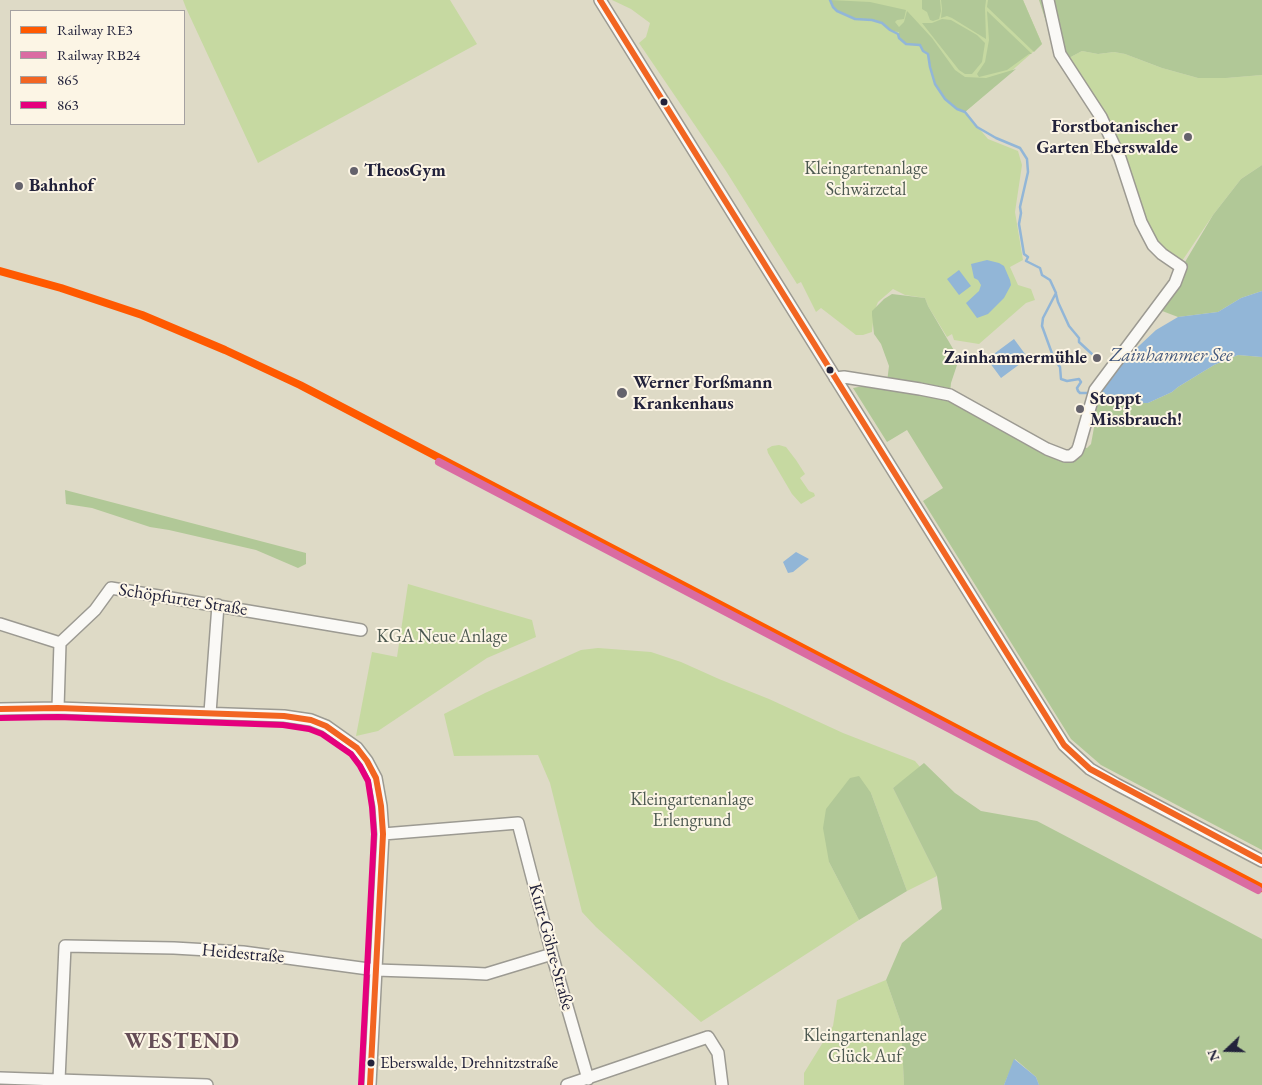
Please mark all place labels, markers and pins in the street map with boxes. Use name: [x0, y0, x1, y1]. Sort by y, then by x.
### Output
unlabelled marker: [659, 97, 669, 107]
place label: Forstbotanischer Garten Eberswalde: [1036, 116, 1178, 158]
marker: Forstbotanischer Garten Eberswalde: [1182, 131, 1194, 143]
place label: TheosGym: [364, 160, 446, 182]
marker: TheosGym: [348, 165, 360, 177]
place label: Bahnhof: [29, 175, 94, 197]
marker: Bahnhof: [13, 180, 25, 192]
place label: Zainhammermühle: [944, 347, 1087, 369]
marker: Zainhammermühle: [1091, 352, 1103, 364]
unlabelled marker: [825, 365, 835, 375]
place label: Werner Forßmann Krankenhaus: [633, 372, 772, 414]
marker: Werner Forßmann Krankenhaus: [615, 386, 629, 400]
place label: Stoppt Missbrauch!: [1090, 388, 1182, 430]
marker: Stoppt Missbrauch!: [1074, 403, 1086, 415]
place label: Eberswalde, Drehnitzstraße: [380, 1053, 558, 1073]
marker: Eberswalde, Drehnitzstraße: [366, 1058, 376, 1068]

